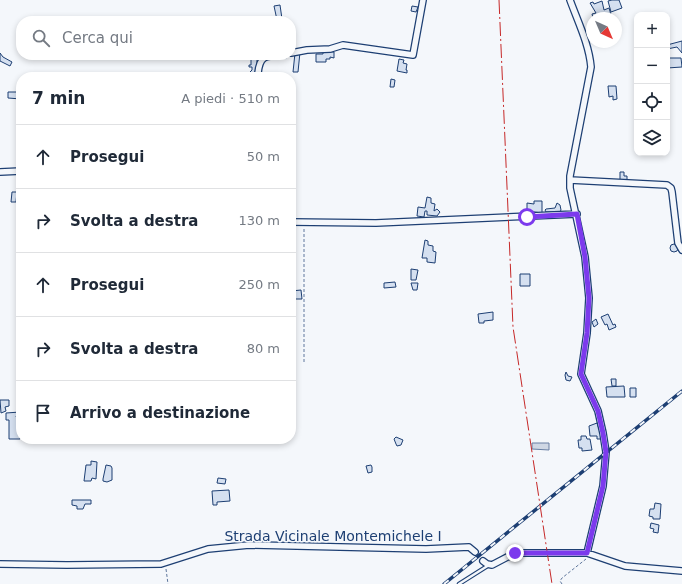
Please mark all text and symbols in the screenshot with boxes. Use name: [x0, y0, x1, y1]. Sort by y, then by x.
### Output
north arrow: [586, 12, 622, 48]
map controls: [634, 12, 670, 156]
button: +: [634, 12, 670, 48]
search box: [16, 16, 296, 60]
icon: search: [30, 27, 52, 49]
text: Cerca qui: [62, 29, 133, 47]
button: −: [634, 48, 670, 84]
button: locate: [634, 84, 670, 120]
text: 7 min: [32, 88, 85, 108]
text: A piedi · 510 m: [181, 91, 280, 106]
button: layers: [634, 120, 670, 156]
icon: ahead: [32, 146, 54, 168]
text: Prosegui: [70, 148, 144, 166]
text: 50 m: [247, 149, 280, 164]
route start: [518, 208, 536, 226]
icon: right: [32, 210, 54, 232]
text: Svolta a destra: [70, 212, 198, 230]
text: 130 m: [238, 213, 280, 228]
icon: ahead: [32, 274, 54, 296]
text: Prosegui: [70, 276, 144, 294]
text: 250 m: [238, 277, 280, 292]
icon: right: [32, 338, 54, 360]
text: Svolta a destra: [70, 340, 198, 358]
text: 80 m: [247, 341, 280, 356]
icon: arrive: [32, 402, 54, 424]
text: Arrivo a destinazione: [70, 404, 250, 422]
street label: Strada Vicinale Montemichele I: [224, 528, 442, 544]
route end: [506, 544, 524, 562]

